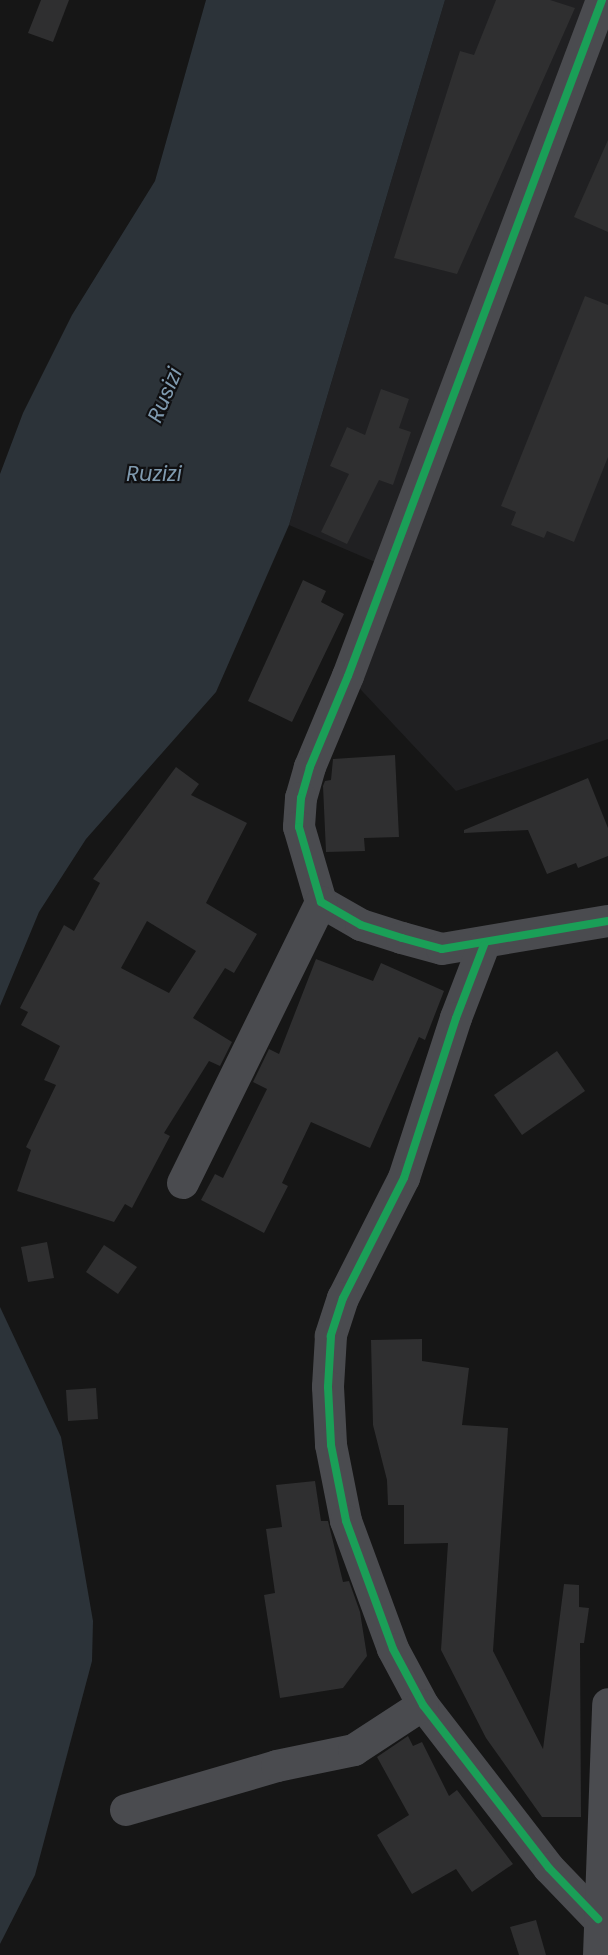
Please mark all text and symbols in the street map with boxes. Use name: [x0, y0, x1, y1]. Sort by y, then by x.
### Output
water label: Rusizi: [142, 364, 188, 426]
water label: Ruzizi: [126, 461, 182, 487]

